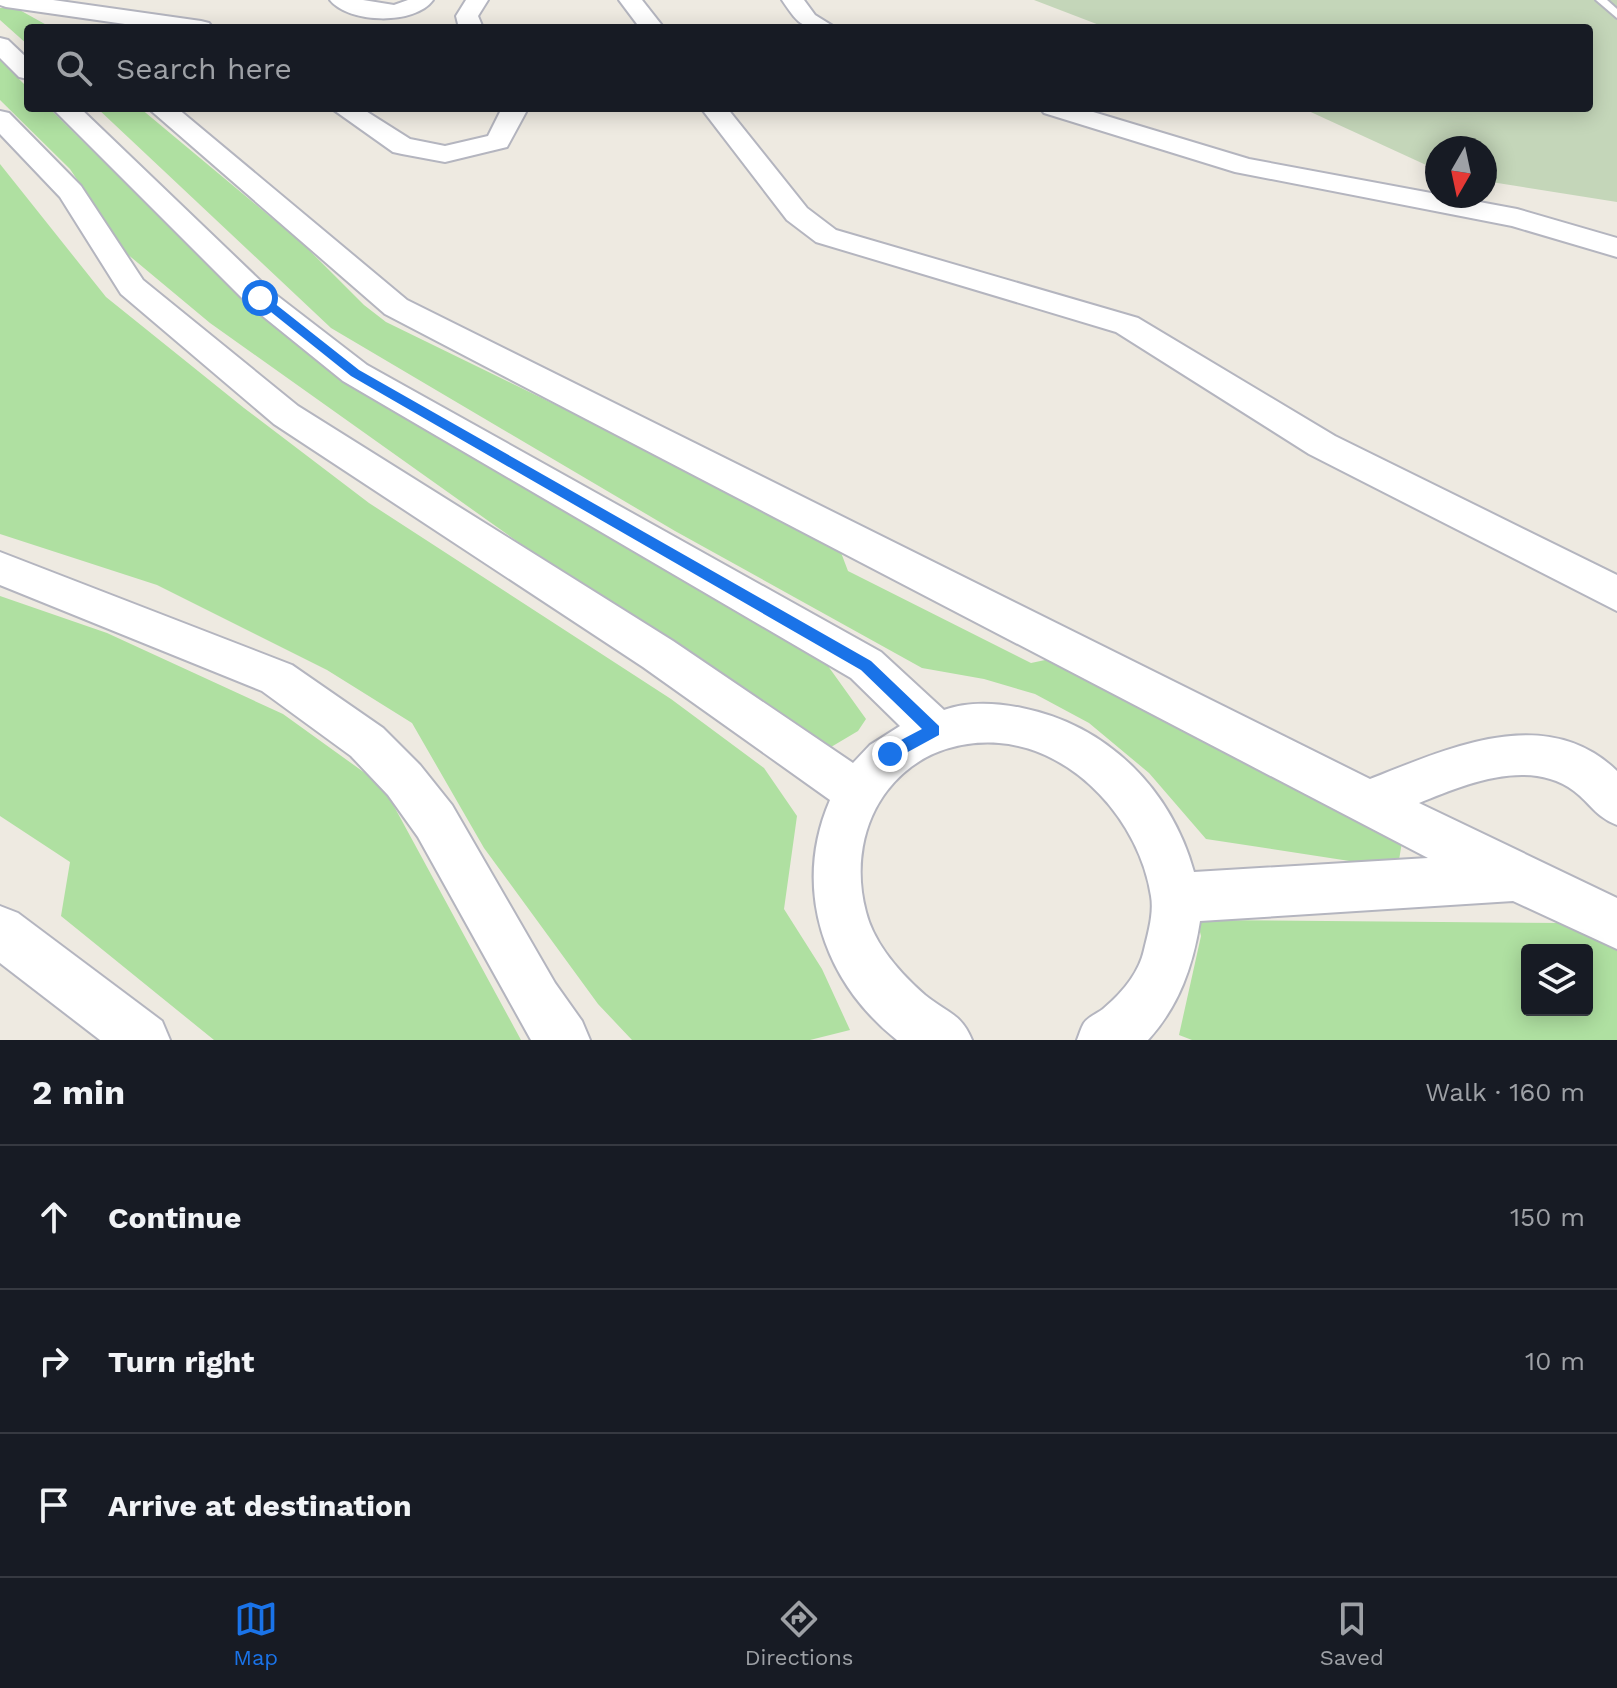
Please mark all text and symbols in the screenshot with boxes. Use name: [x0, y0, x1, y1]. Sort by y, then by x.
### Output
search box: [24, 24, 1593, 112]
icon: search: [52, 46, 96, 90]
text: Search here: [116, 51, 292, 86]
north arrow: [1425, 136, 1497, 208]
route start: [242, 280, 278, 316]
route end: [872, 736, 908, 772]
map controls: [1521, 944, 1593, 1016]
button: layers: [1521, 944, 1593, 1016]
text: 2 min: [32, 1072, 125, 1112]
text: Walk · 160 m: [1425, 1077, 1585, 1107]
icon: ahead: [32, 1195, 76, 1239]
text: Continue: [108, 1200, 241, 1235]
text: 150 m: [1510, 1202, 1585, 1232]
icon: right: [32, 1339, 76, 1383]
text: Turn right: [108, 1344, 254, 1379]
text: 10 m: [1525, 1346, 1585, 1376]
icon: arrive: [32, 1483, 76, 1527]
text: Arrive at destination: [108, 1488, 412, 1523]
tab: Map: [233, 1597, 278, 1670]
tab: Directions: [745, 1597, 853, 1670]
tab: Saved: [1320, 1597, 1384, 1670]

